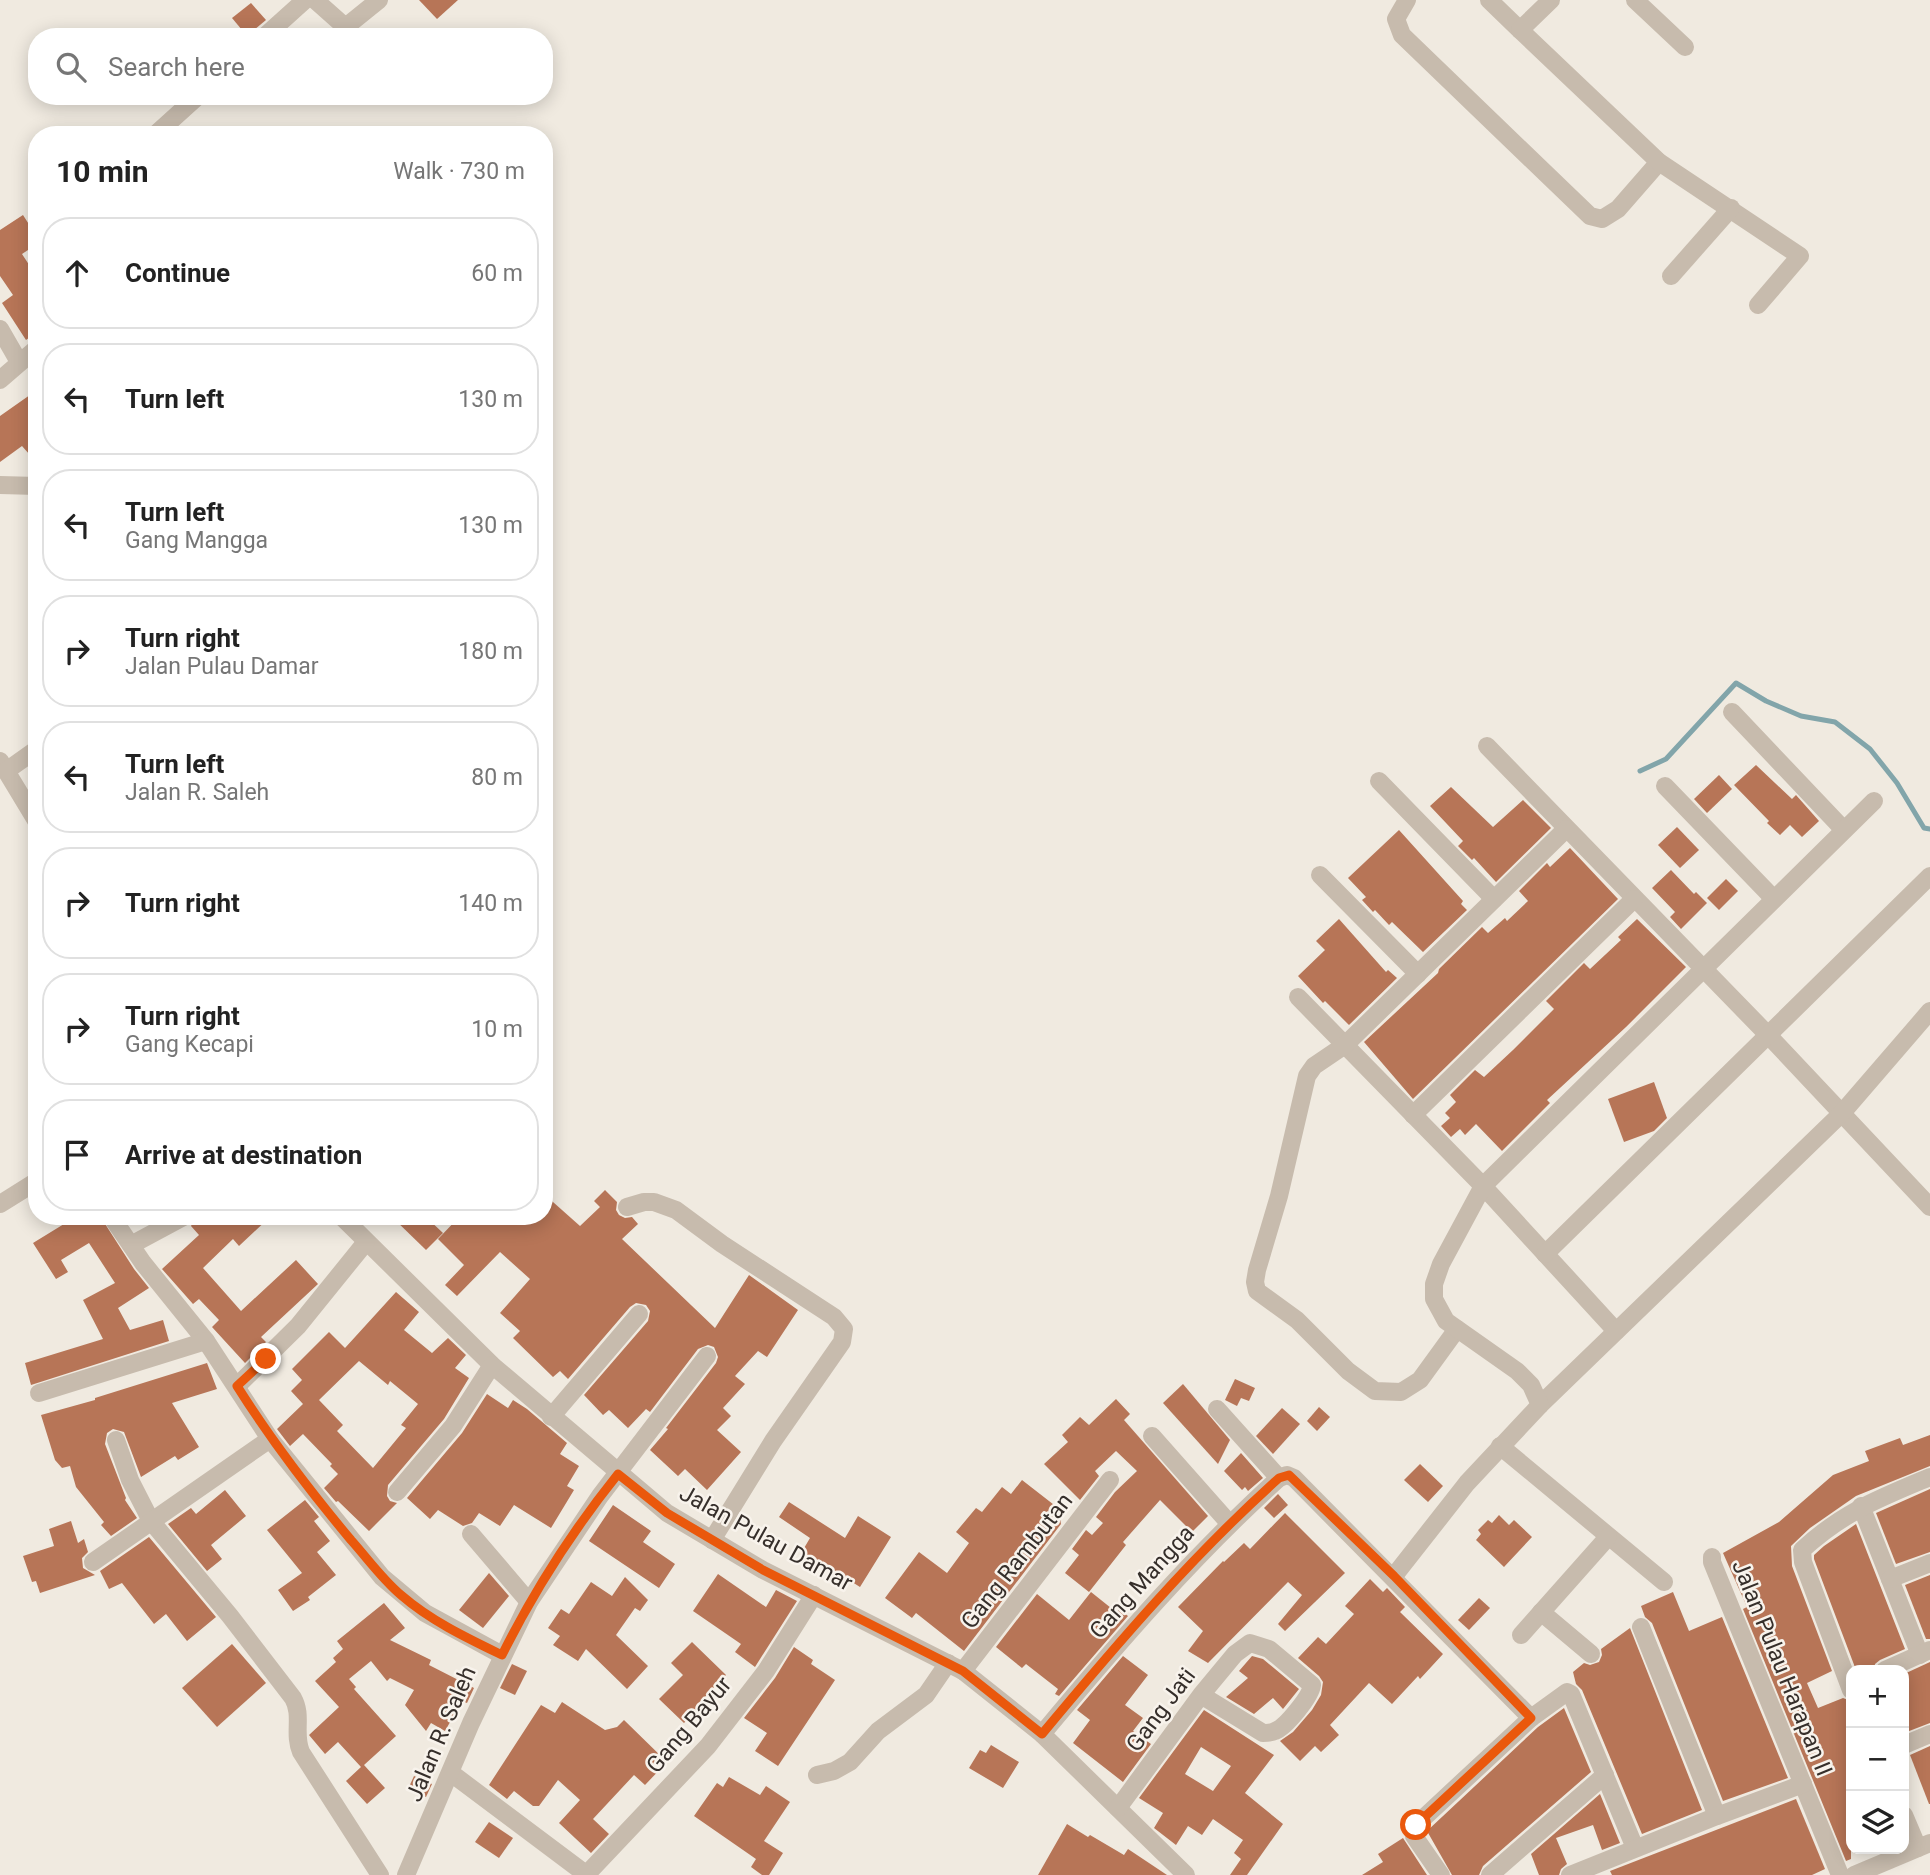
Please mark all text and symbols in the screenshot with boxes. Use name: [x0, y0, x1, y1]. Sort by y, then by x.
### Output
search box: [28, 28, 553, 105]
icon: search: [52, 48, 90, 86]
text: Search here: [108, 52, 245, 82]
text: 10 min: [56, 154, 149, 189]
text: Walk · 730 m: [393, 158, 525, 185]
icon: ahead: [58, 254, 96, 292]
text: Continue: [125, 258, 230, 288]
text: 60 m: [471, 260, 523, 287]
icon: left: [58, 380, 96, 418]
text: Turn left: [125, 384, 224, 414]
text: 130 m: [458, 386, 523, 413]
text: Turn left: [125, 497, 224, 527]
icon: left: [58, 506, 96, 544]
text: 130 m: [458, 512, 523, 539]
text: Gang Mangga: [125, 527, 268, 554]
text: Turn right: [125, 623, 240, 653]
icon: right: [58, 632, 96, 670]
text: 180 m: [458, 638, 523, 665]
text: Jalan Pulau Damar: [125, 653, 318, 680]
text: Turn left: [125, 749, 224, 779]
icon: left: [58, 758, 96, 796]
text: 80 m: [471, 764, 523, 791]
text: Jalan R. Saleh: [125, 779, 269, 806]
icon: right: [58, 884, 96, 922]
text: Turn right: [125, 888, 240, 918]
text: 140 m: [458, 890, 523, 917]
text: Turn right: [125, 1001, 240, 1031]
icon: right: [58, 1010, 96, 1048]
text: 10 m: [471, 1016, 523, 1043]
text: Gang Kecapi: [125, 1031, 254, 1058]
icon: arrive: [58, 1136, 96, 1174]
text: Arrive at destination: [125, 1140, 362, 1170]
route end: [250, 1343, 281, 1374]
street label: Jalan Pulau Damar: [675, 1479, 857, 1597]
street label: Gang Rambutan: [956, 1488, 1078, 1634]
street label: Gang Mangga: [1084, 1520, 1200, 1644]
street label: Jalan Pulau Harapan II: [1726, 1556, 1838, 1780]
street label: Jalan R. Saleh: [400, 1662, 482, 1806]
street label: Gang Jati: [1121, 1663, 1201, 1757]
map controls: [1846, 1665, 1909, 1854]
button: +: [1846, 1665, 1909, 1728]
street label: Gang Bayur: [641, 1671, 737, 1779]
button: −: [1846, 1728, 1909, 1791]
button: layers: [1846, 1791, 1909, 1854]
route start: [1400, 1809, 1431, 1840]

